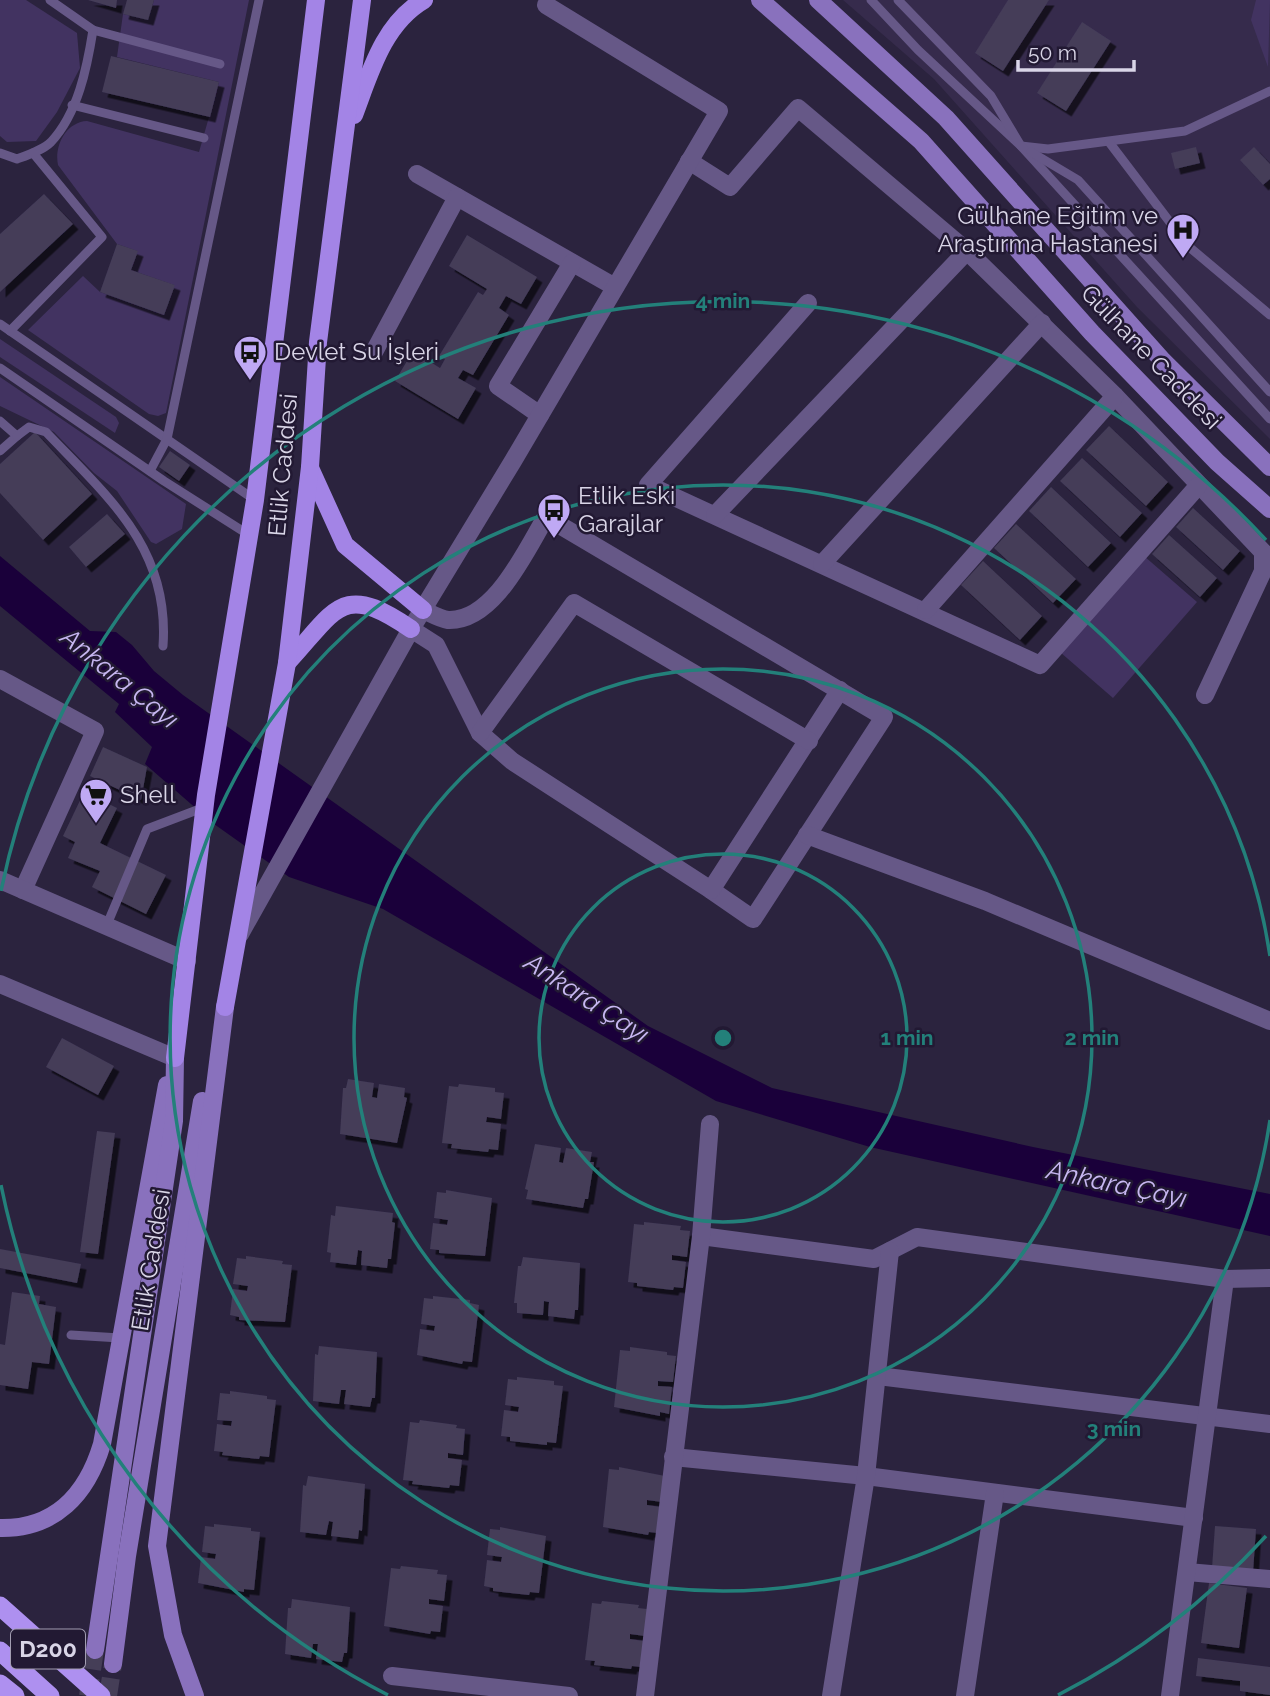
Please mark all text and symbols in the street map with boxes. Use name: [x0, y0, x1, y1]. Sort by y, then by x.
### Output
scale bar: [1018, 28, 1134, 72]
text: 50 m: [1028, 40, 1077, 65]
place label: Gülhane Eğitim ve Araştırma Hastanesi: [937, 201, 1158, 258]
hospital icon: Gülhane Eğitim ve Araştırma Hastanesi: [1164, 211, 1202, 260]
street label: Gülhane Caddesi: [1075, 278, 1228, 435]
text: 4 min: [696, 288, 750, 313]
bus stop icon: Devlet Su İşleri: [231, 333, 269, 382]
place label: Devlet Su İşleri: [274, 337, 439, 366]
street label: Etlik Caddesi: [262, 392, 303, 538]
place label: Etlik Eski Garajlar: [578, 481, 675, 538]
bus stop icon: Etlik Eski Garajlar: [535, 491, 573, 540]
water label: Ankara Çayı: [54, 620, 185, 734]
supermarket icon: Shell: [77, 776, 115, 825]
place label: Shell: [120, 780, 176, 809]
water label: Ankara Çayı: [518, 946, 655, 1049]
text: 1 min: [880, 1025, 934, 1050]
text: 2 min: [1065, 1025, 1119, 1050]
centre of rings: [711, 1026, 735, 1050]
water label: Ankara Çayı: [1042, 1154, 1190, 1213]
street label: Etlik Caddesi: [125, 1187, 176, 1333]
text: 3 min: [1087, 1416, 1141, 1441]
road number: D200: [11, 1630, 85, 1668]

